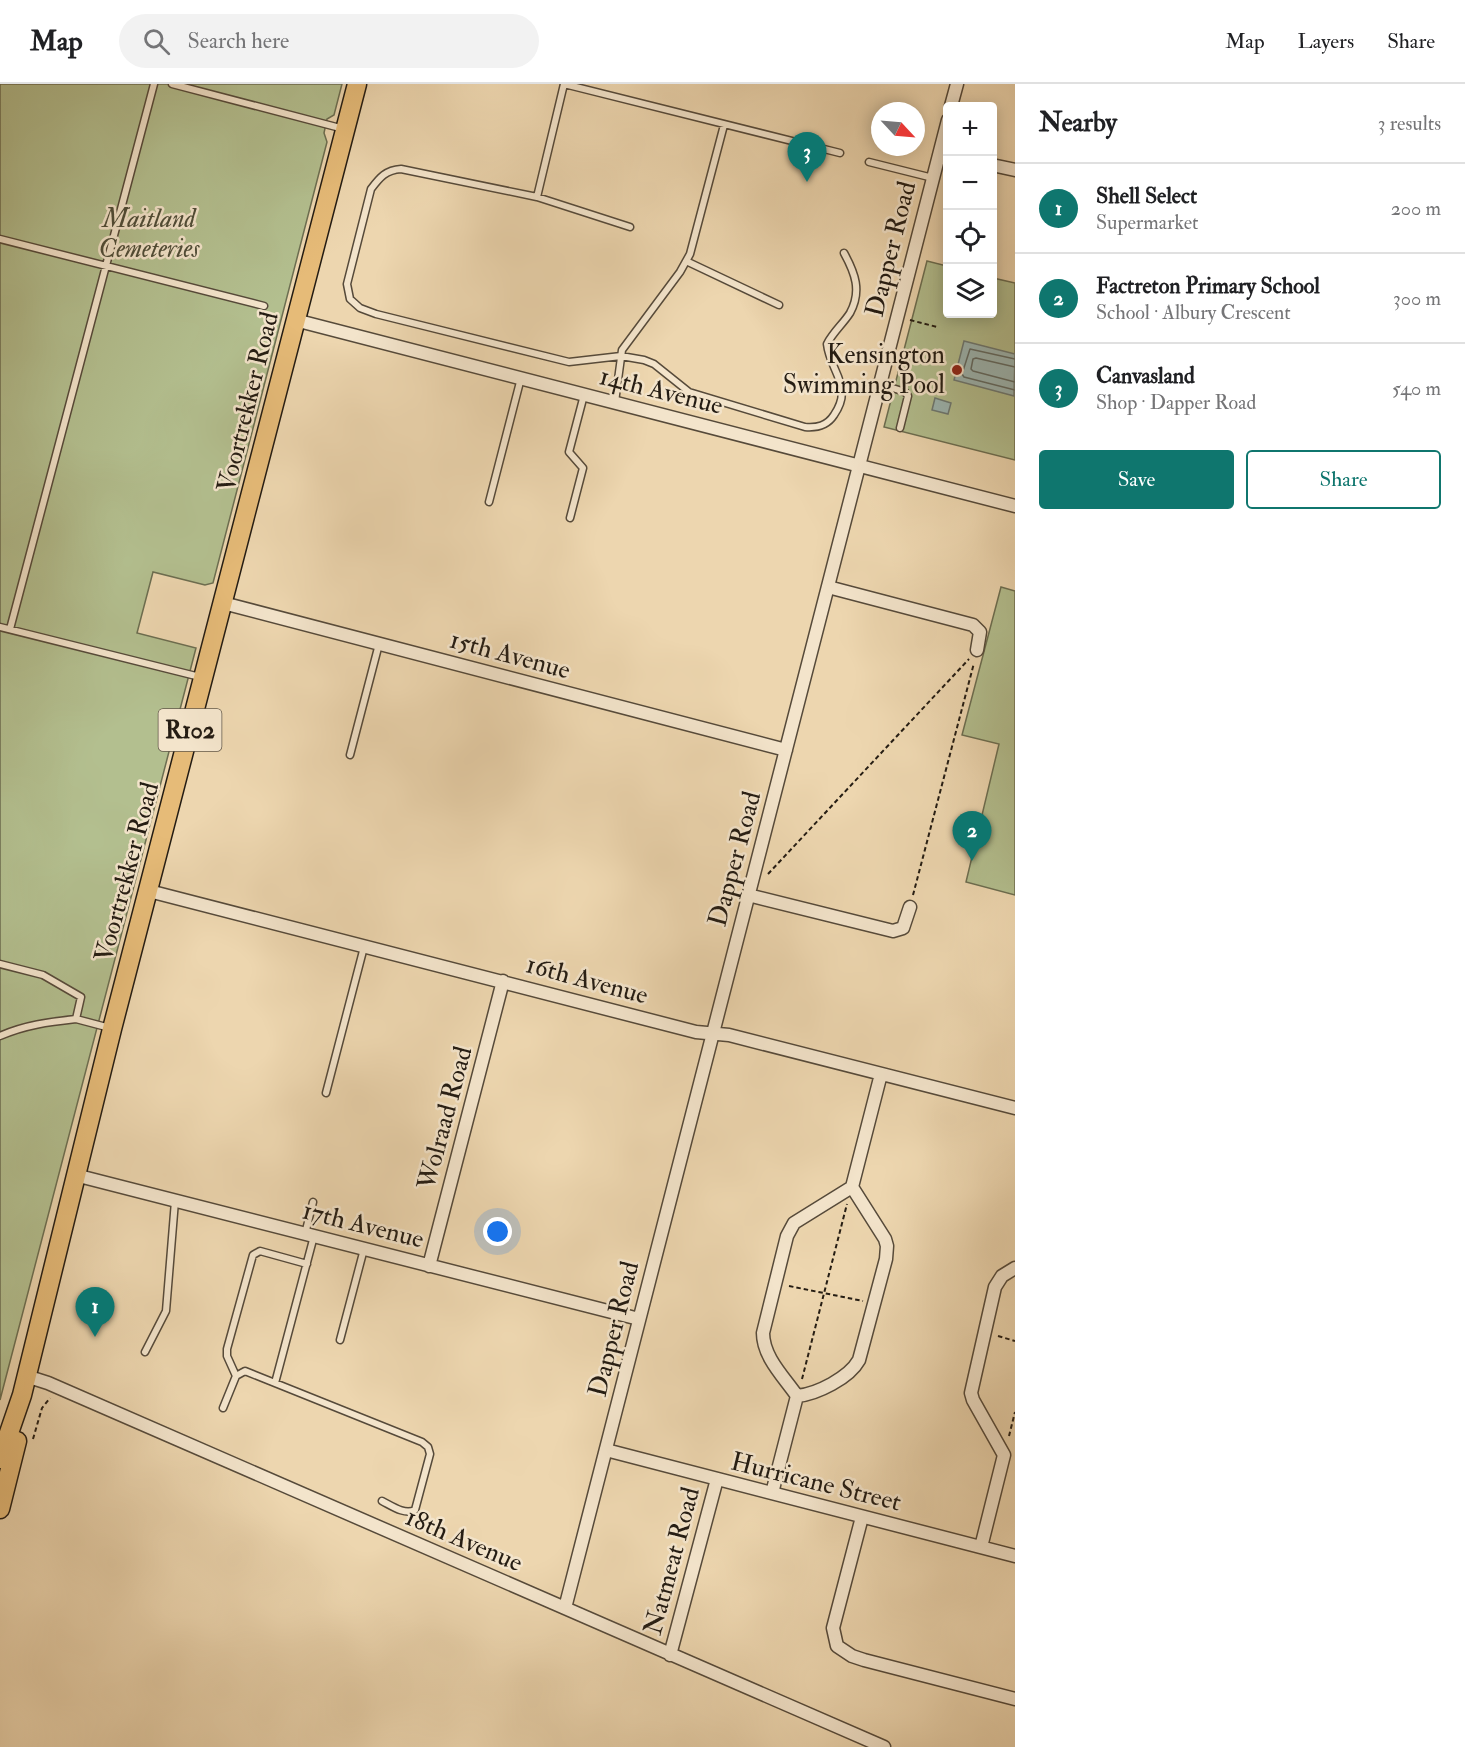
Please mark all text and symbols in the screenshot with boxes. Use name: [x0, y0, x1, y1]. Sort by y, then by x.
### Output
search box: [119, 14, 539, 68]
text: Map: [30, 24, 83, 59]
icon: search: [140, 25, 173, 58]
text: Search here: [188, 27, 289, 55]
text: Map: [1225, 28, 1265, 55]
text: Layers: [1298, 28, 1354, 55]
text: Share: [1387, 28, 1435, 55]
north arrow: [871, 102, 925, 156]
map controls: [943, 102, 997, 318]
button: +: [943, 102, 997, 156]
text: Nearby: [1039, 107, 1117, 139]
text: 3 results: [1378, 111, 1441, 136]
pin: 3: [788, 132, 826, 182]
button: −: [943, 156, 997, 210]
street label: Dapper Road: [859, 178, 924, 320]
text: Shell Select: [1096, 182, 1197, 210]
text: 1: [1055, 196, 1062, 221]
text: 200 m: [1391, 196, 1441, 221]
park label: Maitland Cemeteries: [99, 203, 200, 265]
button: locate: [943, 210, 997, 264]
text: Supermarket: [1096, 210, 1199, 235]
button: layers: [943, 264, 997, 318]
text: Factreton Primary School: [1096, 272, 1320, 300]
text: 2: [1053, 286, 1064, 311]
text: 300 m: [1393, 286, 1441, 311]
text: School · Albury Crescent: [1096, 300, 1291, 325]
street label: Voortrekker Road: [210, 308, 286, 495]
place label: Kensington Swimming Pool: [783, 339, 945, 401]
street label: 14th Avenue: [596, 360, 726, 422]
text: Canvasland: [1096, 362, 1195, 390]
marker: Kensington Swimming Pool: [950, 363, 964, 377]
text: 3: [1055, 376, 1062, 401]
text: 540 m: [1392, 376, 1441, 401]
text: Shop · Dapper Road: [1096, 390, 1256, 415]
button: Save: [1039, 450, 1234, 509]
button: Share: [1246, 450, 1441, 509]
street label: 15th Avenue: [446, 624, 574, 686]
road number: R102: [158, 709, 222, 751]
street label: Voortrekker Road: [88, 779, 166, 965]
street label: Dapper Road: [702, 788, 769, 930]
pin: 2: [952, 812, 992, 861]
street label: 16th Avenue: [522, 948, 652, 1012]
street label: Wolraad Road: [410, 1043, 480, 1194]
street label: 17th Avenue: [299, 1194, 427, 1256]
your location: [483, 1217, 512, 1246]
street label: Dapper Road: [582, 1258, 647, 1400]
pin: 1: [76, 1288, 115, 1337]
street label: Hurricane Street: [728, 1445, 904, 1519]
street label: Natmeat Road: [637, 1483, 707, 1638]
street label: 18th Avenue: [401, 1501, 528, 1579]

